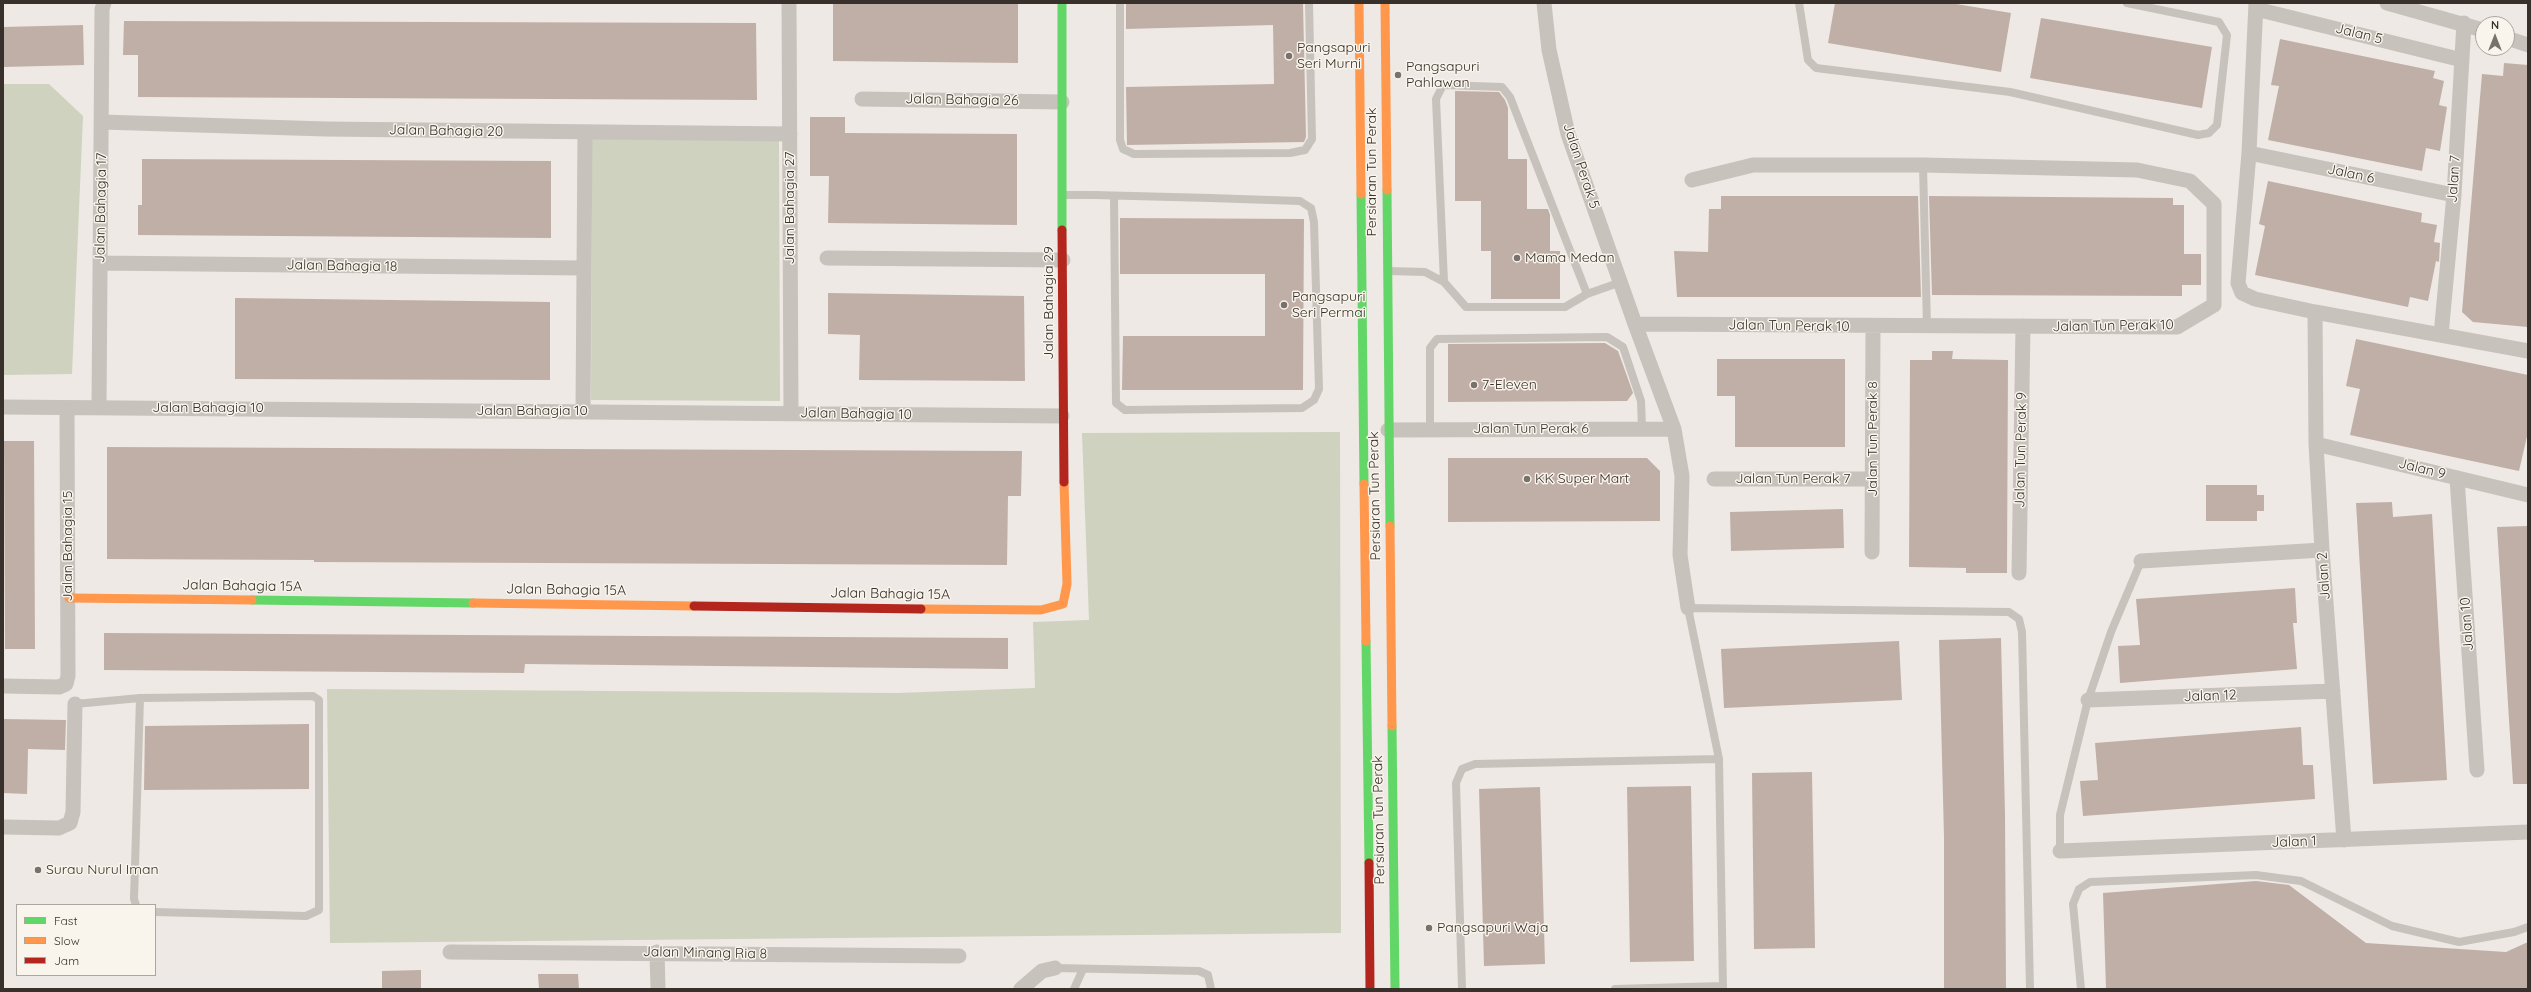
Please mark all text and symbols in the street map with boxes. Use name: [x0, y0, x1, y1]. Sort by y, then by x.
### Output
north arrow: [2475, 16, 2515, 56]
text: N: [2491, 18, 2499, 32]
street label: Jalan 5: [2334, 20, 2384, 48]
place label: Pangsapuri Seri Murni: [1297, 40, 1370, 72]
marker: Pangsapuri Seri Murni: [1284, 51, 1294, 61]
place label: Pangsapuri Pahlawan: [1406, 59, 1479, 92]
marker: Pangsapuri Pahlawan: [1393, 70, 1403, 80]
street label: Jalan Bahagia 26: [905, 91, 1019, 109]
street label: Persiaran Tun Perak: [1364, 107, 1380, 237]
street label: Jalan Perak 5: [1559, 121, 1603, 211]
street label: Jalan Bahagia 20: [389, 122, 503, 140]
street label: Jalan Bahagia 27: [782, 152, 798, 264]
street label: Jalan Bahagia 17: [92, 153, 110, 263]
street label: Jalan 7: [2444, 155, 2464, 203]
street label: Jalan 6: [2326, 161, 2376, 187]
street label: Jalan Bahagia 29: [1041, 246, 1057, 360]
place label: Mama Medan: [1525, 250, 1615, 266]
marker: Mama Medan: [1512, 253, 1522, 263]
street label: Jalan Bahagia 18: [286, 257, 398, 275]
place label: Pangsapuri Seri Permai: [1292, 289, 1366, 322]
marker: Pangsapuri Seri Permai: [1279, 300, 1289, 310]
street label: Jalan Tun Perak 10: [1728, 317, 1850, 335]
street label: Jalan Tun Perak 10: [2052, 317, 2174, 335]
place label: 7-Eleven: [1482, 377, 1537, 393]
marker: 7-Eleven: [1469, 380, 1479, 390]
street label: Jalan Tun Perak 8: [1865, 381, 1881, 497]
street label: Jalan Tun Perak 9: [2012, 392, 2030, 508]
street label: Jalan Bahagia 10: [152, 400, 264, 416]
street label: Jalan Bahagia 10: [476, 403, 588, 419]
street label: Jalan Bahagia 10: [800, 405, 912, 423]
street label: Jalan Tun Perak 6: [1473, 421, 1589, 437]
street label: Persiaran Tun Perak: [1365, 431, 1385, 561]
street label: Jalan 9: [2397, 455, 2447, 483]
place label: KK Super Mart: [1535, 471, 1629, 487]
street label: Jalan Tun Perak 7: [1735, 471, 1851, 487]
marker: KK Super Mart: [1522, 474, 1532, 484]
street label: Jalan Bahagia 15: [60, 491, 76, 601]
street label: Jalan 2: [2314, 552, 2334, 600]
street label: Jalan Bahagia 15A: [182, 577, 302, 595]
street label: Jalan Bahagia 15A: [506, 581, 626, 599]
street label: Jalan Bahagia 15A: [830, 585, 950, 603]
street label: Jalan 10: [2457, 597, 2477, 651]
street label: Jalan 12: [2183, 687, 2237, 705]
street label: Persiaran Tun Perak: [1369, 755, 1389, 885]
street label: Jalan 1: [2271, 833, 2317, 851]
place label: Surau Nurul Iman: [46, 862, 159, 878]
marker: Surau Nurul Iman: [33, 865, 43, 875]
legend: [16, 904, 156, 976]
text: Fast: [54, 913, 78, 928]
place label: Pangsapuri Waja: [1437, 920, 1548, 936]
marker: Pangsapuri Waja: [1424, 923, 1434, 933]
text: Slow: [54, 933, 80, 948]
street label: Jalan Minang Ria 8: [643, 944, 767, 962]
text: Jam: [54, 953, 79, 968]

